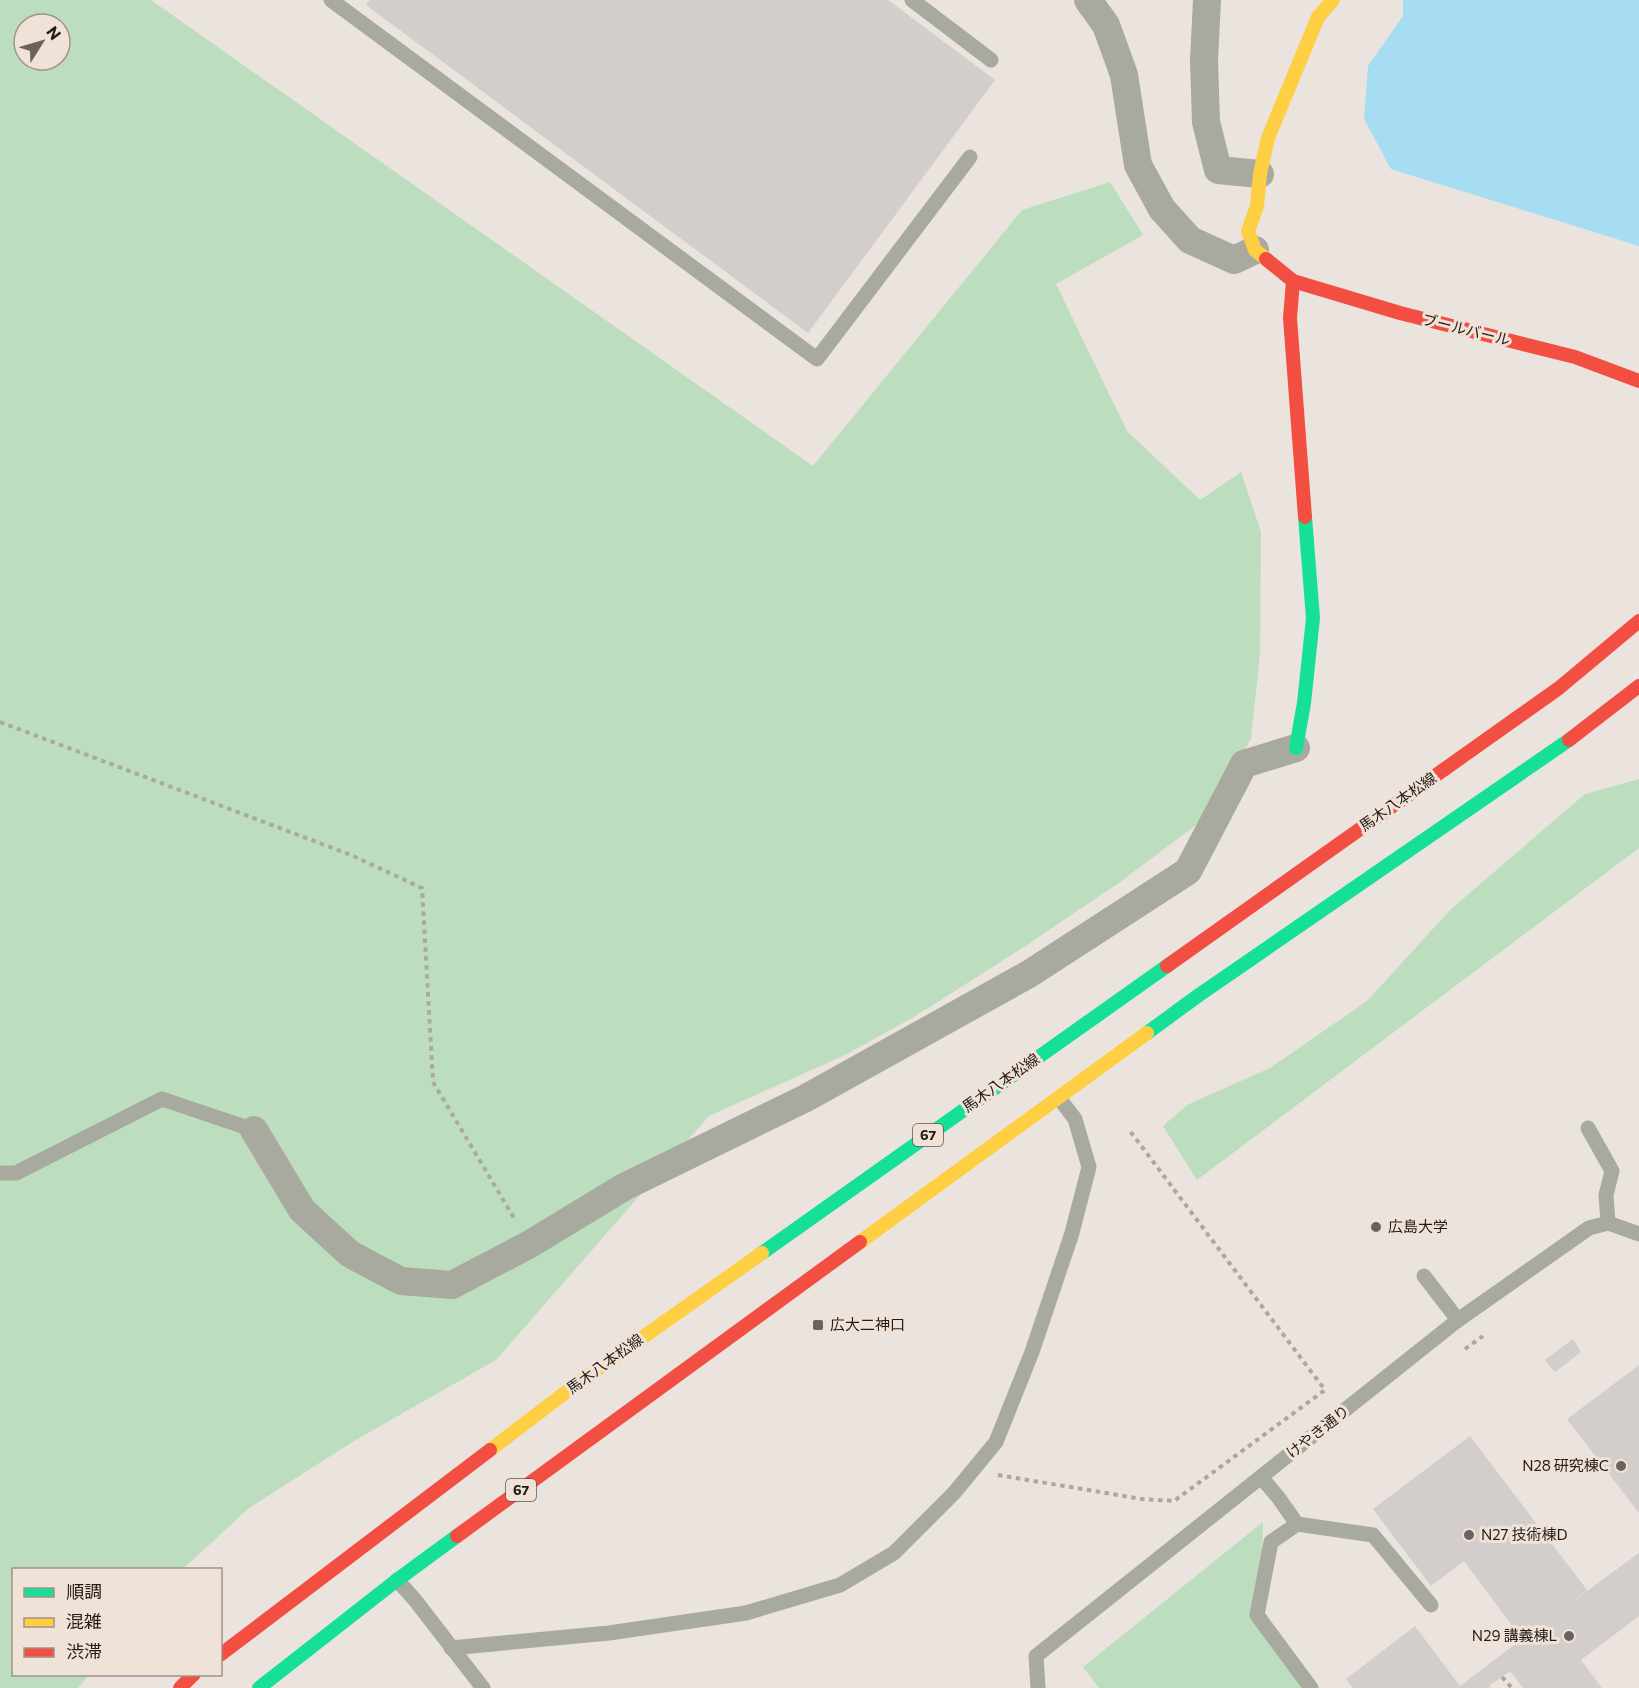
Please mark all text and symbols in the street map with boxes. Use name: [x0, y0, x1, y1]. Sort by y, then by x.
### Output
north arrow: [12, 12, 72, 72]
text: N: [43, 22, 66, 43]
street label: ブールバール: [1420, 309, 1512, 349]
street label: 馬木八本松線: [1355, 768, 1439, 834]
street label: 馬木八本松線: [958, 1049, 1042, 1115]
road number: 67: [913, 1124, 943, 1146]
place label: 広島大学: [1388, 1217, 1448, 1235]
marker: 広島大学: [1369, 1220, 1383, 1234]
place label: 広大二神口: [830, 1315, 905, 1333]
marker: 広大二神口: [811, 1318, 825, 1332]
street label: 馬木八本松線: [563, 1329, 646, 1397]
street label: けやき通り: [1282, 1401, 1352, 1461]
place label: N28 研究棟C: [1522, 1456, 1609, 1474]
marker: N28 研究棟C: [1614, 1459, 1628, 1473]
road number: 67: [506, 1479, 536, 1501]
place label: N27 技術棟D: [1481, 1525, 1567, 1543]
marker: N27 技術棟D: [1462, 1528, 1476, 1542]
legend: [12, 1568, 222, 1676]
text: 順調: [66, 1580, 102, 1602]
text: 混雑: [66, 1610, 102, 1632]
place label: N29 講義棟L: [1472, 1626, 1557, 1644]
marker: N29 講義棟L: [1562, 1629, 1576, 1643]
text: 渋滞: [66, 1640, 102, 1662]

